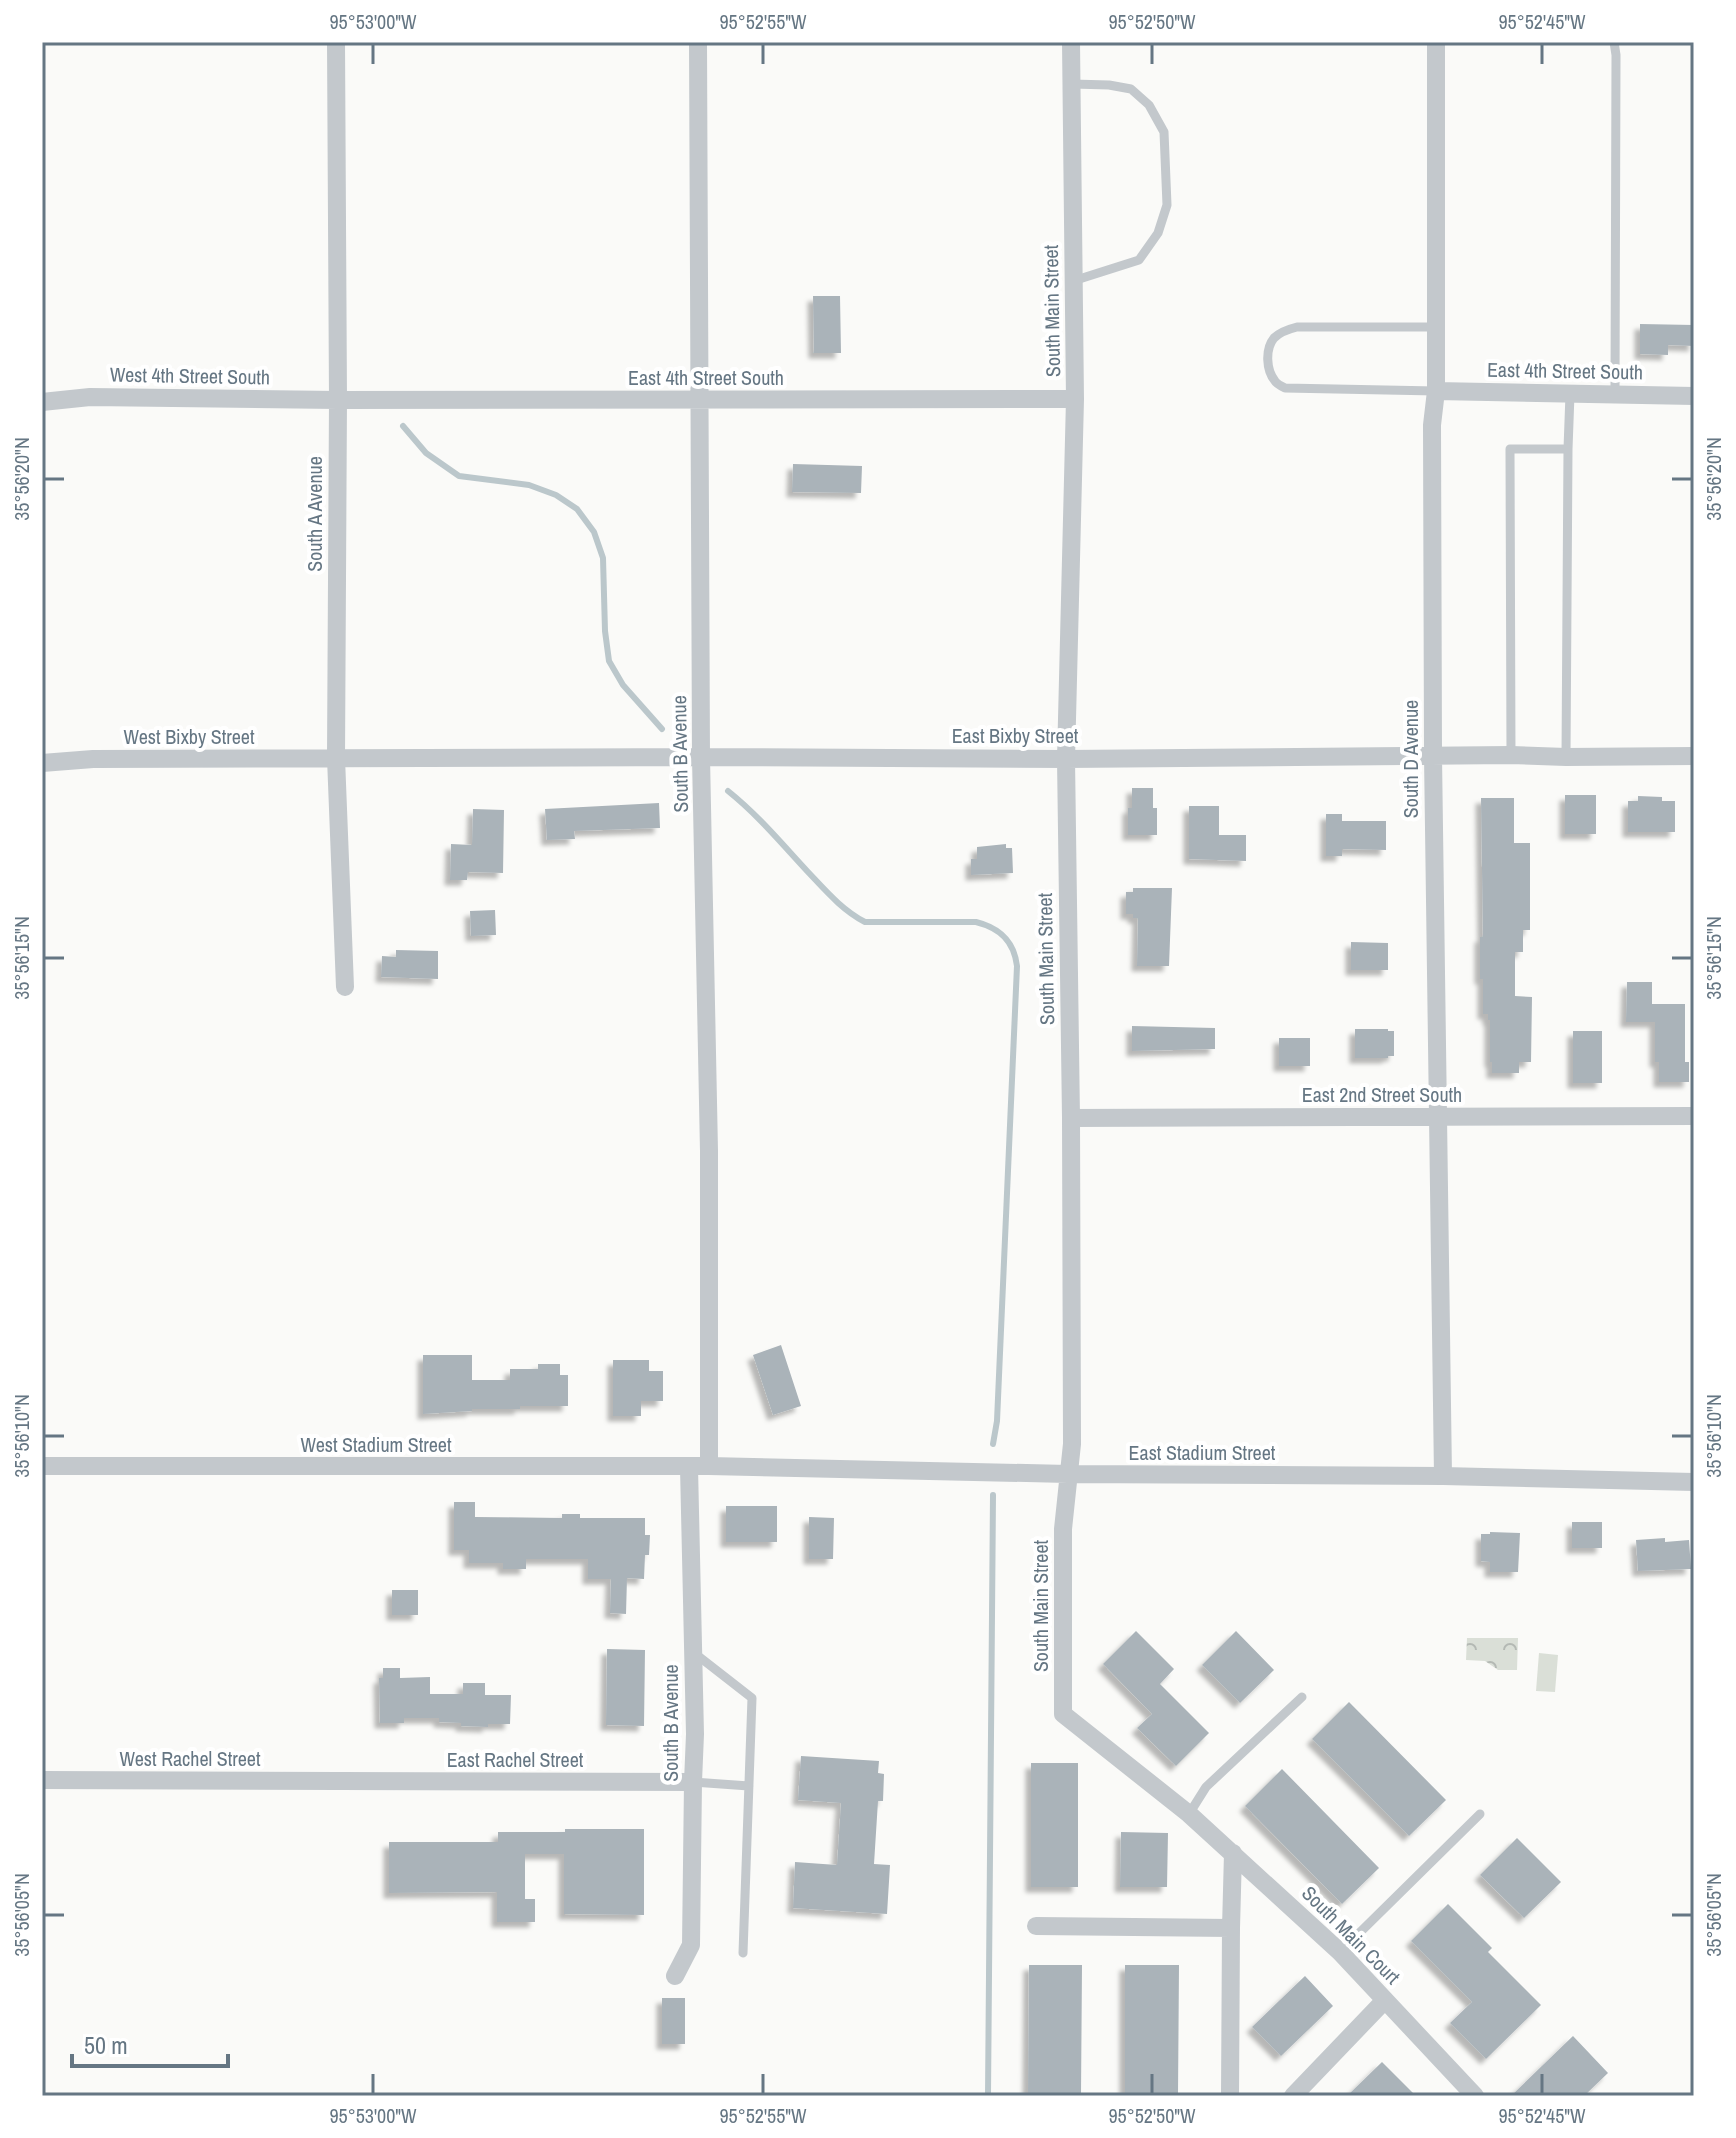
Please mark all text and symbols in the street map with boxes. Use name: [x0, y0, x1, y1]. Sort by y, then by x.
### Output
text: 95°53'00"W: [329, 8, 417, 35]
text: 95°52'55"W: [719, 8, 807, 35]
text: 95°52'50"W: [1108, 8, 1196, 35]
text: 95°52'45"W: [1498, 8, 1586, 35]
street label: South Main Street: [1037, 244, 1066, 377]
street label: East 4th Street South: [1487, 356, 1643, 385]
street label: West 4th Street South: [110, 361, 270, 390]
street label: East 4th Street South: [628, 364, 784, 391]
text: 35°56'20"N: [8, 437, 35, 521]
text: 35°56'20"N: [1700, 437, 1727, 521]
street label: South A Avenue: [301, 456, 328, 572]
street label: South B Avenue: [665, 695, 694, 813]
street label: South D Avenue: [1397, 700, 1424, 818]
street label: East Bixby Street: [952, 722, 1079, 749]
street label: West Bixby Street: [124, 723, 255, 750]
street label: South Main Street: [1031, 892, 1060, 1025]
text: 35°56'15"N: [8, 916, 35, 1000]
text: 35°56'15"N: [1700, 916, 1727, 1000]
street label: East 2nd Street South: [1302, 1081, 1462, 1108]
text: 35°56'10"N: [8, 1394, 35, 1478]
text: 35°56'10"N: [1700, 1394, 1727, 1478]
street label: West Stadium Street: [300, 1431, 452, 1458]
street label: East Stadium Street: [1129, 1439, 1276, 1466]
street label: South Main Street: [1027, 1539, 1054, 1672]
street label: South B Avenue: [657, 1664, 684, 1782]
street label: West Rachel Street: [120, 1745, 261, 1772]
street label: East Rachel Street: [447, 1746, 584, 1773]
text: 35°56'05"N: [8, 1873, 35, 1957]
text: 35°56'05"N: [1700, 1873, 1727, 1957]
street label: South Main Court: [1296, 1880, 1407, 1990]
scale bar: [72, 2018, 228, 2068]
text: 50 m: [84, 2029, 128, 2061]
text: 95°53'00"W: [329, 2102, 417, 2129]
text: 95°52'55"W: [719, 2102, 807, 2129]
text: 95°52'50"W: [1108, 2102, 1196, 2129]
text: 95°52'45"W: [1498, 2102, 1586, 2129]

